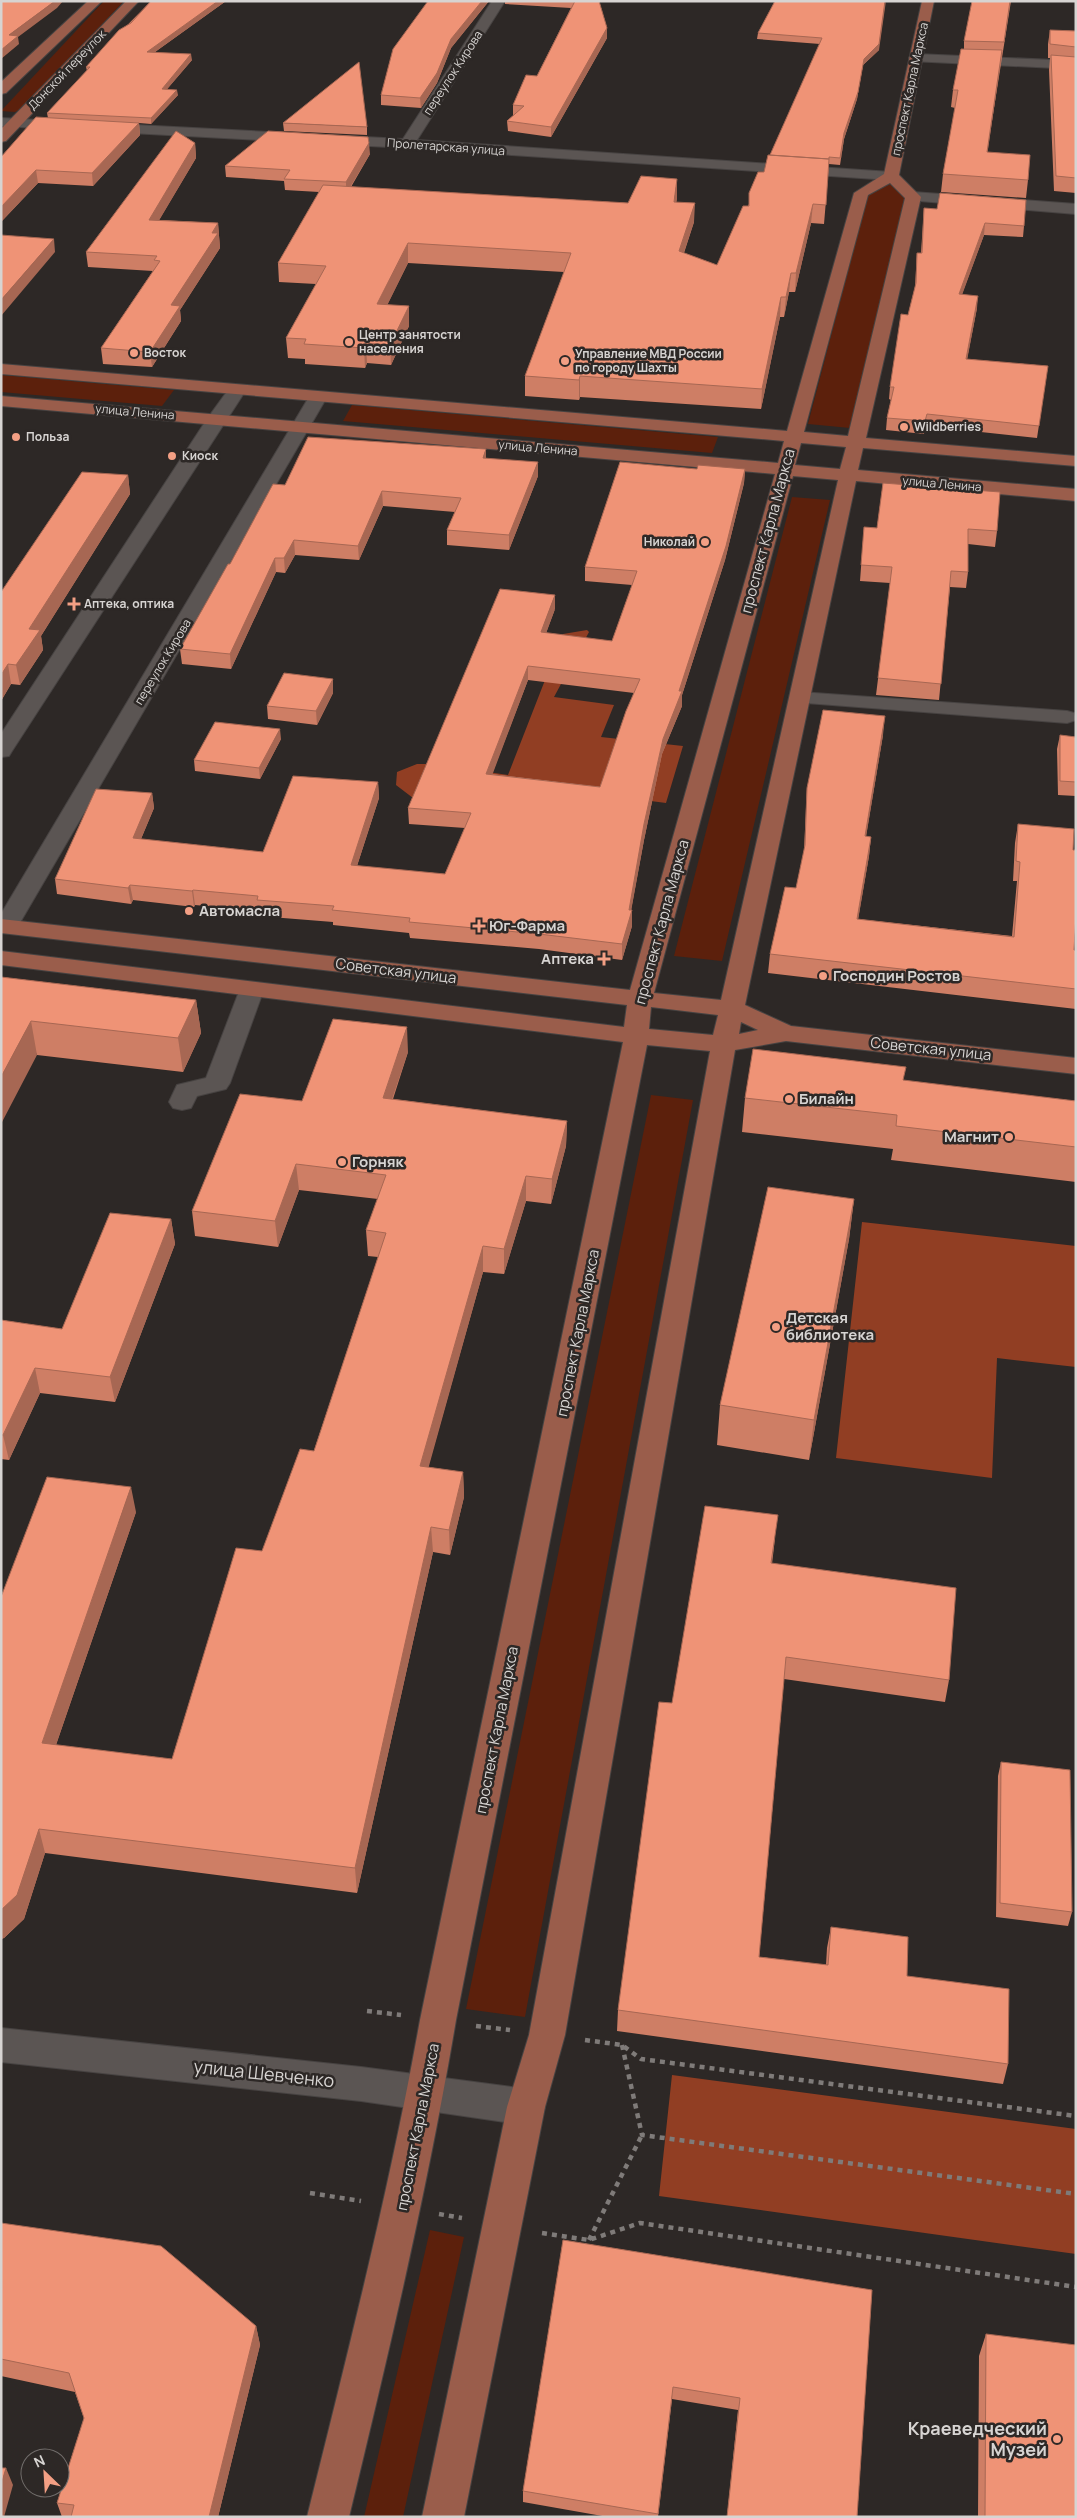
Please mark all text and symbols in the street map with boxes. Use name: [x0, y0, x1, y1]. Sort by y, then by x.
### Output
street label: проспект Карла Маркса: [887, 21, 932, 157]
street label: Донской переулок: [24, 25, 110, 114]
street label: переулок Кирова: [419, 27, 486, 118]
street label: Пролетарская улица: [387, 134, 506, 159]
place label: Центр занятости населения: [359, 326, 461, 357]
marker: Центр занятости населения: [343, 336, 355, 348]
place label: Восток: [144, 344, 187, 361]
place label: Управление МВД России по городу Шахты: [575, 345, 722, 376]
marker: Восток: [128, 347, 140, 359]
marker: Управление МВД России по городу Шахты: [559, 355, 571, 367]
street label: улица Ленина: [95, 400, 175, 423]
place label: Wildberries: [914, 418, 981, 435]
marker: Wildberries: [898, 421, 910, 433]
place label: Польза: [26, 428, 69, 445]
marker: Польза: [10, 431, 22, 443]
street label: улица Ленина: [498, 436, 578, 459]
street label: проспект Карла Маркса: [735, 446, 800, 616]
place label: Киоск: [182, 447, 218, 464]
marker: Киоск: [166, 450, 178, 462]
street label: улица Ленина: [902, 472, 982, 495]
place label: Николай: [644, 533, 695, 550]
marker: Николай: [699, 536, 711, 548]
place label: Аптека, оптика: [84, 595, 174, 612]
marker: Аптека, оптика: [68, 598, 80, 610]
street label: переулок Кирова: [130, 616, 195, 708]
street label: проспект Карла Маркса: [629, 837, 694, 1007]
place label: Автомасла: [199, 900, 280, 921]
marker: Автомасла: [183, 905, 195, 917]
place label: Юг-Фарма: [489, 915, 565, 936]
marker: Юг-Фарма: [473, 920, 485, 932]
place label: Аптека: [541, 948, 594, 969]
street label: Советская улица: [334, 953, 458, 988]
marker: Аптека: [598, 953, 610, 965]
place label: Господин Ростов: [833, 965, 960, 986]
marker: Господин Ростов: [817, 970, 829, 982]
street label: Советская улица: [870, 1032, 993, 1065]
place label: Билайн: [799, 1088, 854, 1109]
marker: Билайн: [783, 1093, 795, 1105]
place label: Магнит: [944, 1126, 999, 1147]
marker: Магнит: [1003, 1131, 1015, 1143]
place label: Горняк: [352, 1151, 405, 1172]
marker: Горняк: [336, 1156, 348, 1168]
street label: проспект Карла Маркса: [551, 1248, 604, 1418]
place label: Детская библиотека: [786, 1307, 874, 1345]
marker: Детская библиотека: [770, 1321, 782, 1333]
street label: проспект Карла Маркса: [470, 1645, 523, 1815]
street label: проспект Карла Маркса: [391, 2042, 444, 2212]
street label: улица Шевченко: [193, 2054, 336, 2092]
place label: Краеведческий Музей: [908, 2416, 1047, 2461]
marker: Краеведческий Музей: [1051, 2433, 1063, 2445]
north arrow: [20, 2448, 70, 2498]
text: N: [31, 2450, 48, 2472]

